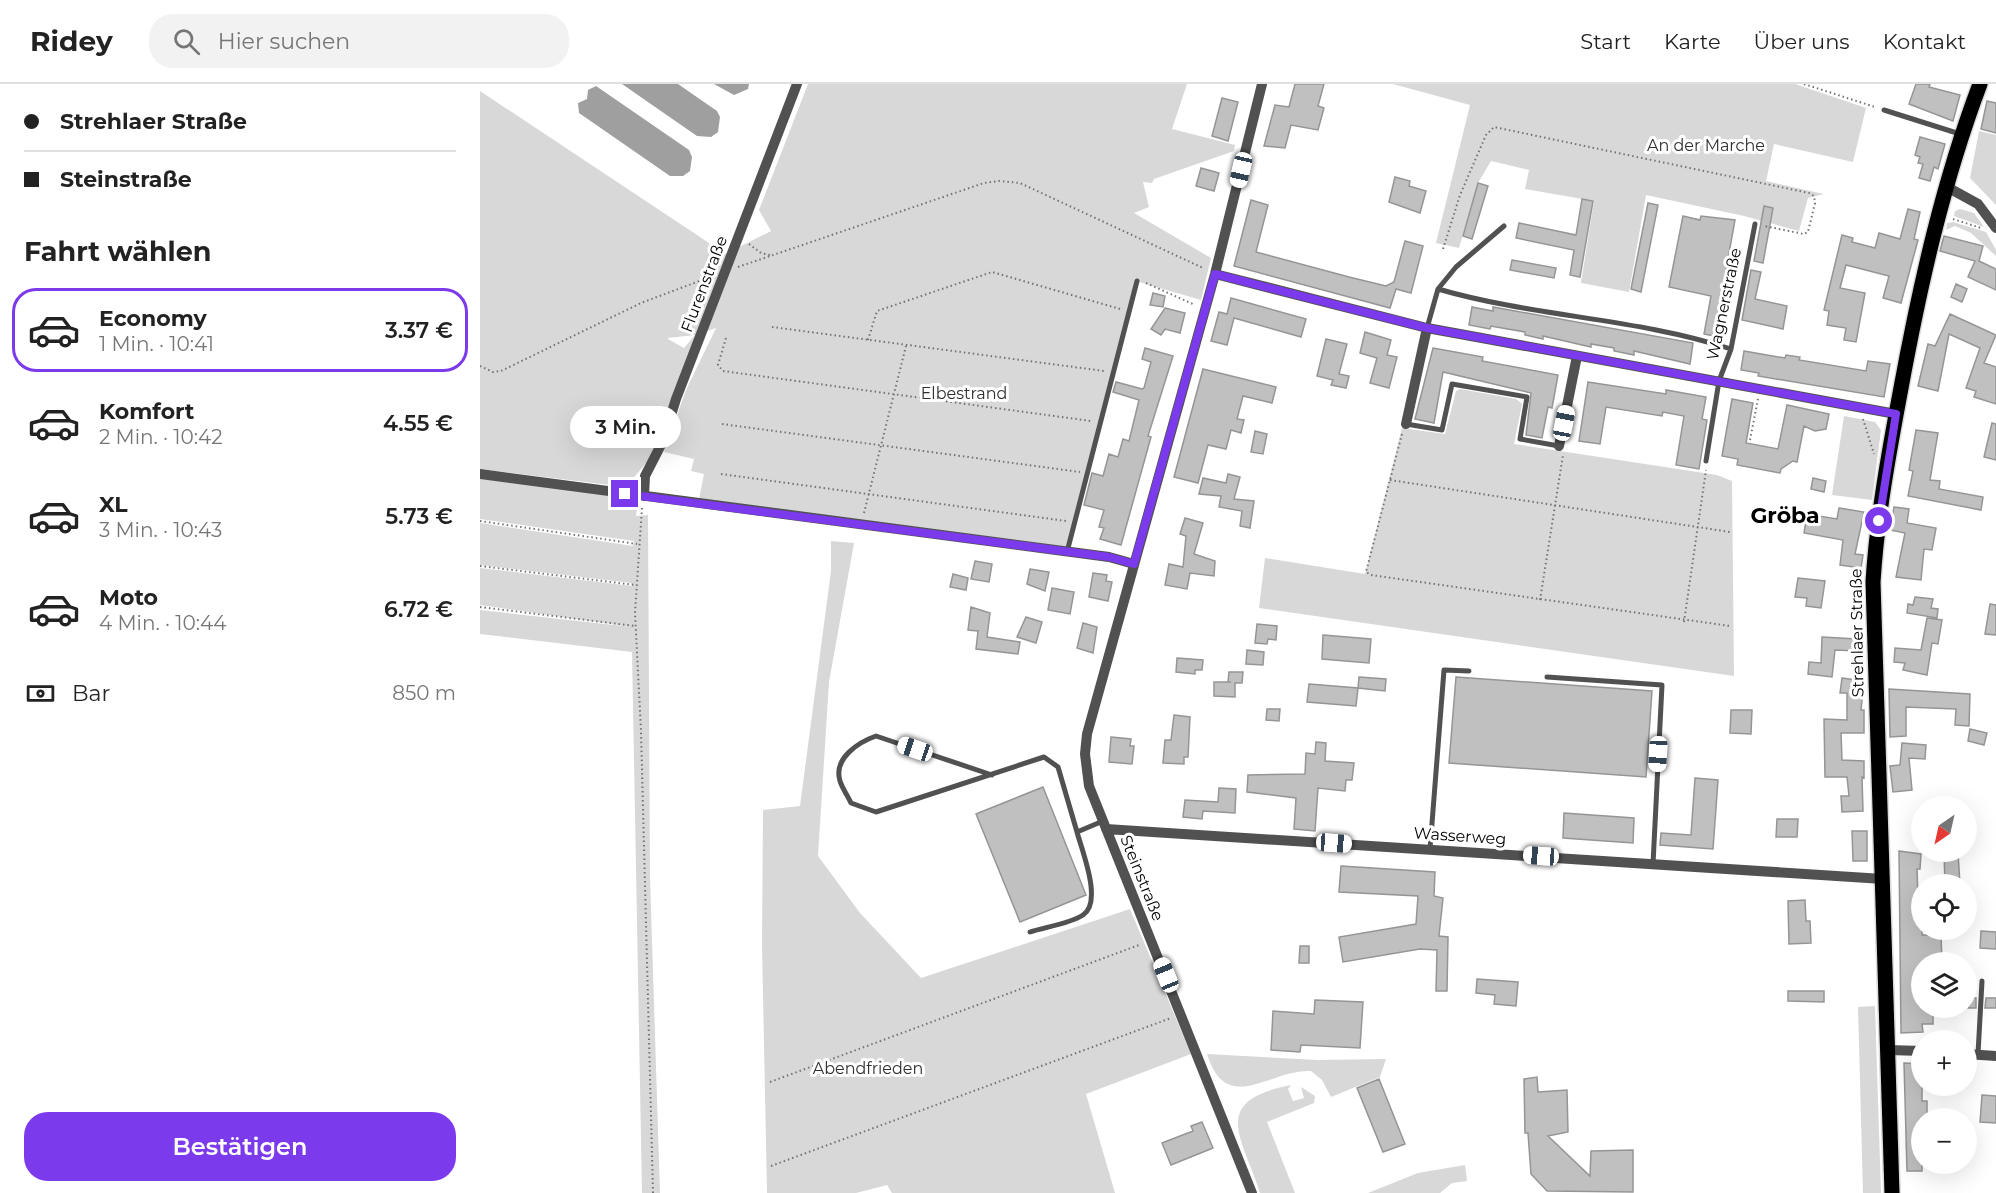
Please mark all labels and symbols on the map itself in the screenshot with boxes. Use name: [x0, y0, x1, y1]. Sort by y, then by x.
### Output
park label: An der Marche: [1647, 136, 1765, 155]
car: [1228, 150, 1254, 190]
street label: Flurenstraße: [677, 233, 731, 335]
street label: Wagnerstraße: [1703, 246, 1745, 362]
park label: Elbestrand: [921, 384, 1007, 403]
car: [1552, 404, 1576, 442]
callout: 3 Min.: [570, 407, 681, 449]
route end: [611, 480, 638, 507]
district label: Gröba: [1750, 502, 1820, 529]
route start: [1865, 507, 1892, 534]
street label: Strehlaer Straße: [1846, 568, 1868, 698]
car: [895, 735, 935, 763]
car: [1648, 736, 1668, 772]
north arrow: [1911, 796, 1977, 862]
street label: Wasserweg: [1413, 823, 1507, 849]
street label: Steinstraße: [1116, 832, 1168, 924]
car: [1315, 833, 1353, 853]
car: [1522, 846, 1560, 866]
car: [1151, 955, 1181, 995]
park label: Abendfrieden: [813, 1059, 923, 1078]

